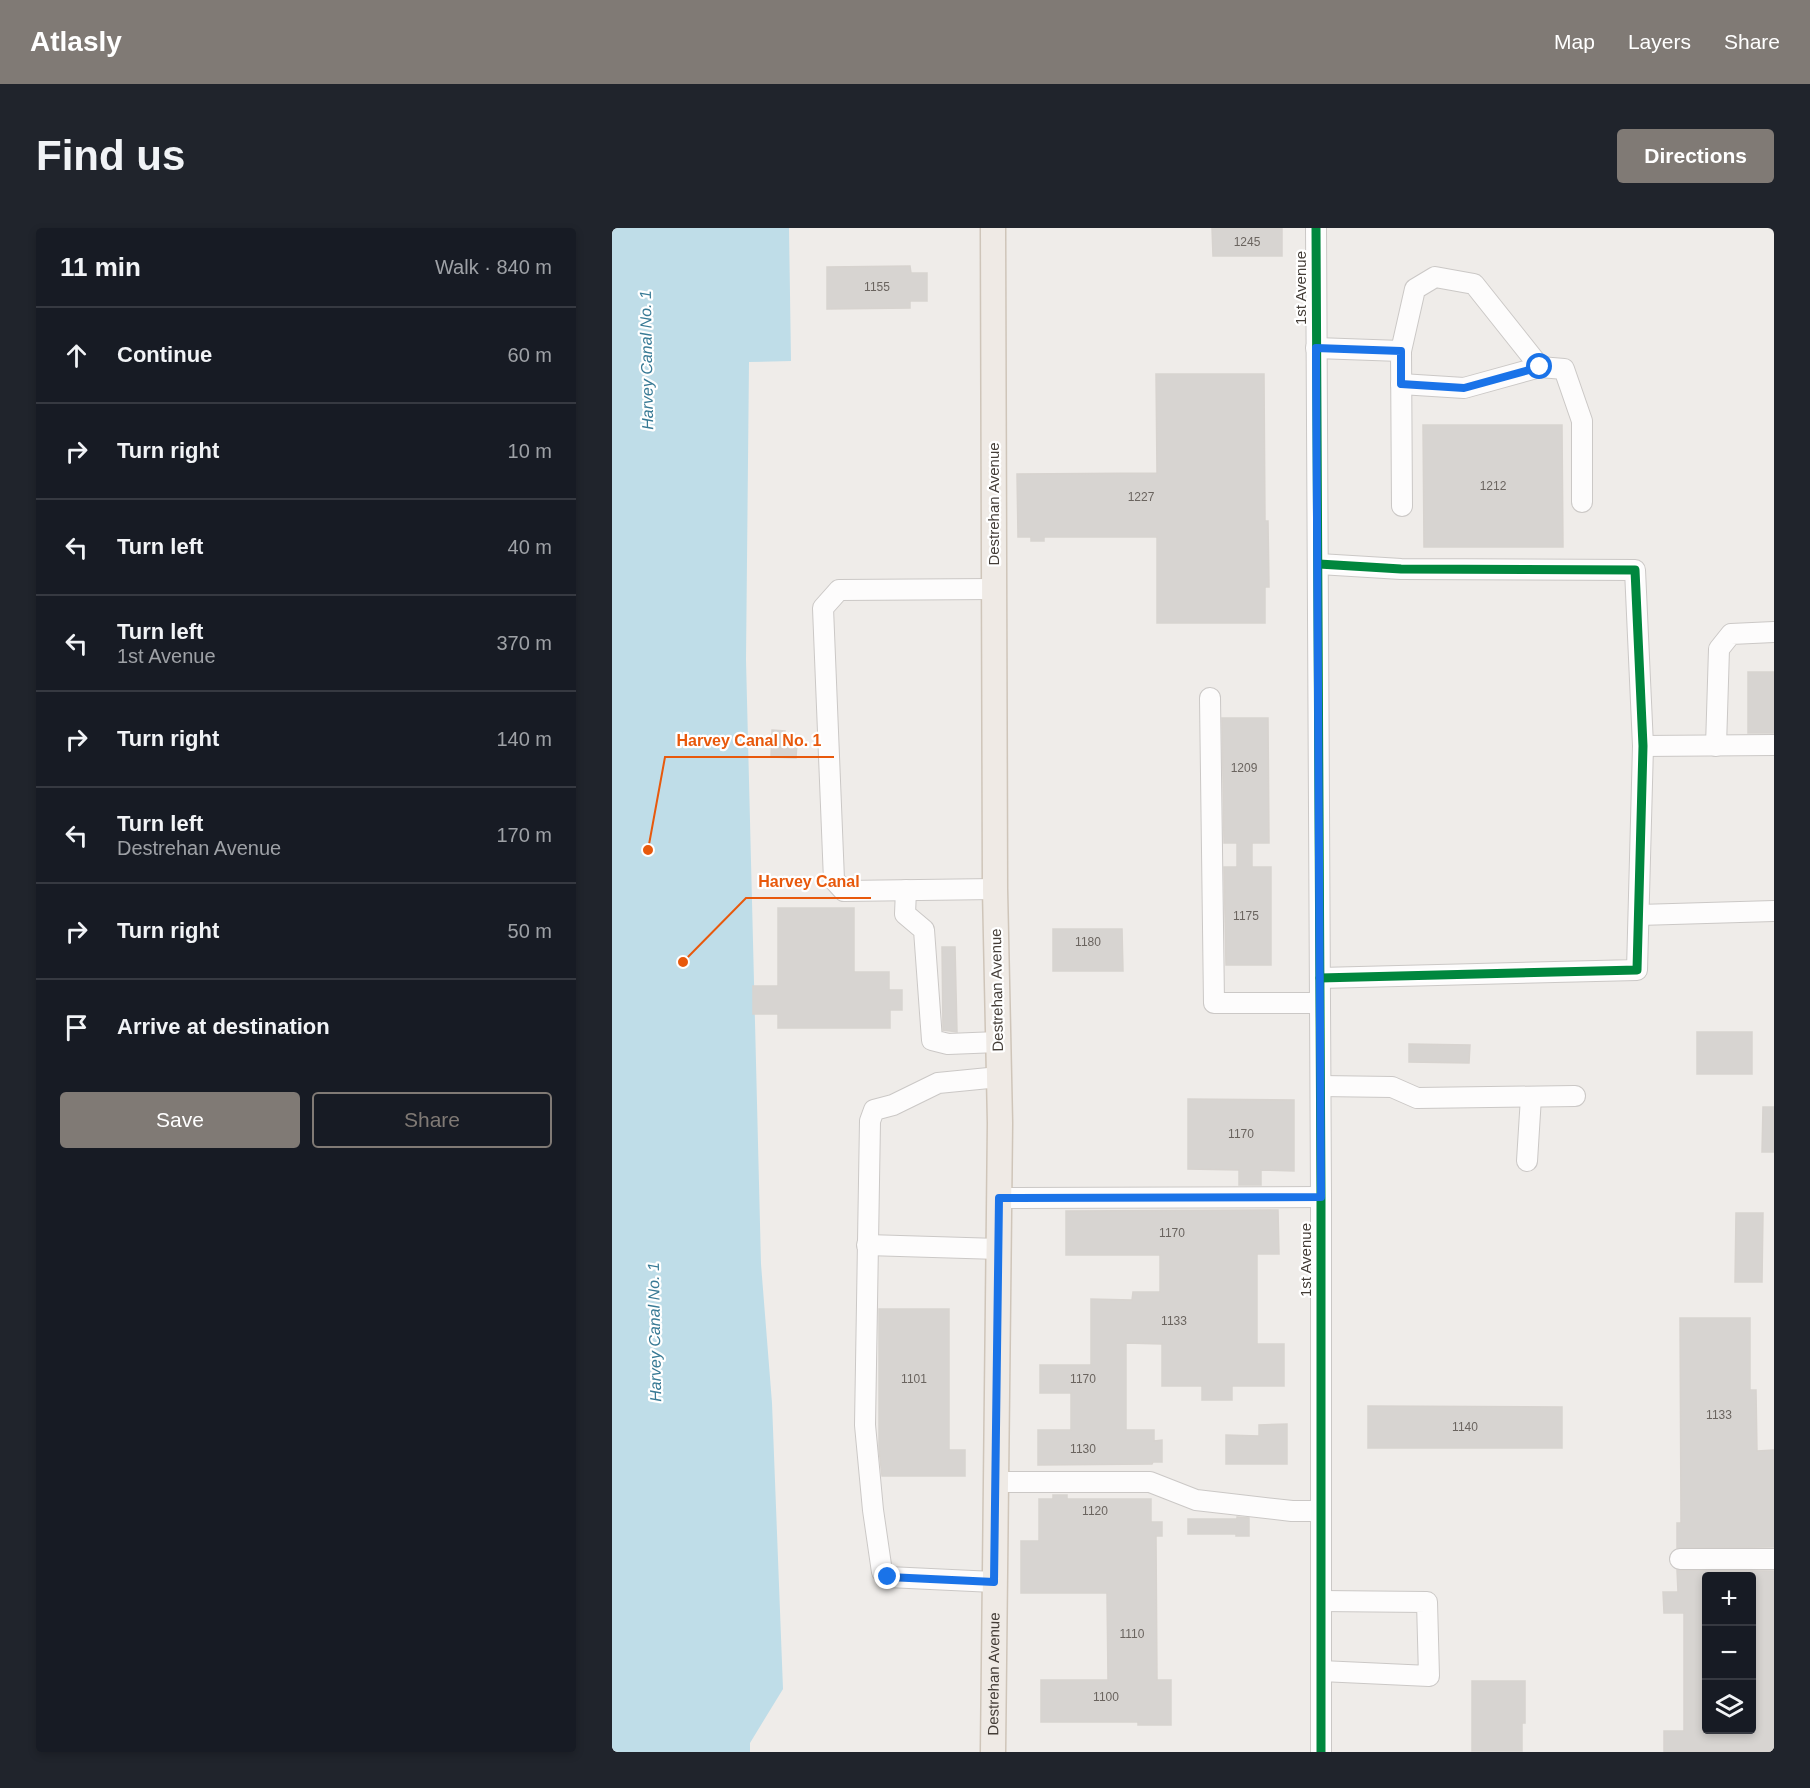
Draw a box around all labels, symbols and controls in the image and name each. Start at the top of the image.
text: Atlasly [30,26,122,57]
text: Map [1554,30,1595,53]
text: Layers [1628,30,1691,53]
text: Share [1724,30,1780,53]
button: Directions [1617,129,1774,183]
text: Find us [36,132,185,179]
house number: 1245 [1234,235,1261,249]
street label: 1st Avenue [1292,251,1309,325]
text: 11 min [60,252,141,282]
text: Walk · 840 m [435,256,552,278]
house number: 1155 [864,280,890,294]
water label: Harvey Canal No. 1 [637,290,656,430]
icon: ahead [60,339,93,372]
text: Continue [117,342,212,367]
text: 60 m [508,344,552,366]
route start [1526,353,1552,379]
icon: right [60,435,93,468]
text: Turn right [117,438,219,463]
text: 10 m [508,440,552,462]
street label: Destrehan Avenue [985,442,1002,566]
house number: 1212 [1480,479,1507,493]
house number: 1227 [1128,490,1155,504]
icon: left [60,531,93,564]
text: Turn left [117,534,203,559]
text: 40 m [508,536,552,558]
text: Turn left [117,619,203,644]
icon: left [60,627,93,660]
text: 370 m [496,632,552,654]
text: 1st Avenue [117,645,216,667]
icon: right [60,723,93,756]
callout: Harvey Canal No. 1 [665,723,834,757]
text: Turn right [117,726,219,751]
text: 140 m [496,728,552,750]
text: Harvey Canal No. 1 [677,732,822,749]
house number: 1209 [1231,761,1258,775]
text: Turn left [117,811,203,836]
icon: left [60,819,93,852]
text: 170 m [496,824,552,846]
text: Destrehan Avenue [117,837,281,859]
callout: Harvey Canal [746,864,871,898]
text: Harvey Canal [758,873,860,890]
house number: 1175 [1233,909,1259,923]
icon: right [60,915,93,948]
text: Turn right [117,918,219,943]
text: 50 m [508,920,552,942]
street label: Destrehan Avenue [987,928,1006,1052]
house number: 1180 [1075,935,1101,949]
icon: arrive [60,1011,93,1044]
text: Arrive at destination [117,1014,330,1039]
button: Save [60,1092,300,1148]
button: Share [312,1092,552,1148]
house number: 1170 [1228,1127,1254,1141]
street label: 1st Avenue [1297,1223,1314,1297]
house number: 1170 [1159,1226,1185,1240]
water label: Harvey Canal No. 1 [645,1262,664,1402]
house number: 1133 [1161,1314,1187,1328]
house number: 1101 [901,1372,927,1386]
house number: 1170 [1070,1372,1096,1386]
house number: 1133 [1706,1408,1732,1422]
house number: 1140 [1452,1420,1478,1434]
house number: 1130 [1070,1442,1096,1456]
house number: 1120 [1082,1504,1108,1518]
route end [874,1563,900,1589]
map controls [1702,1572,1756,1734]
button: + [1702,1572,1756,1626]
street label: Destrehan Avenue [984,1612,1003,1736]
button: − [1702,1626,1756,1680]
house number: 1110 [1120,1627,1145,1641]
button: layers [1702,1680,1756,1734]
house number: 1100 [1093,1690,1119,1704]

